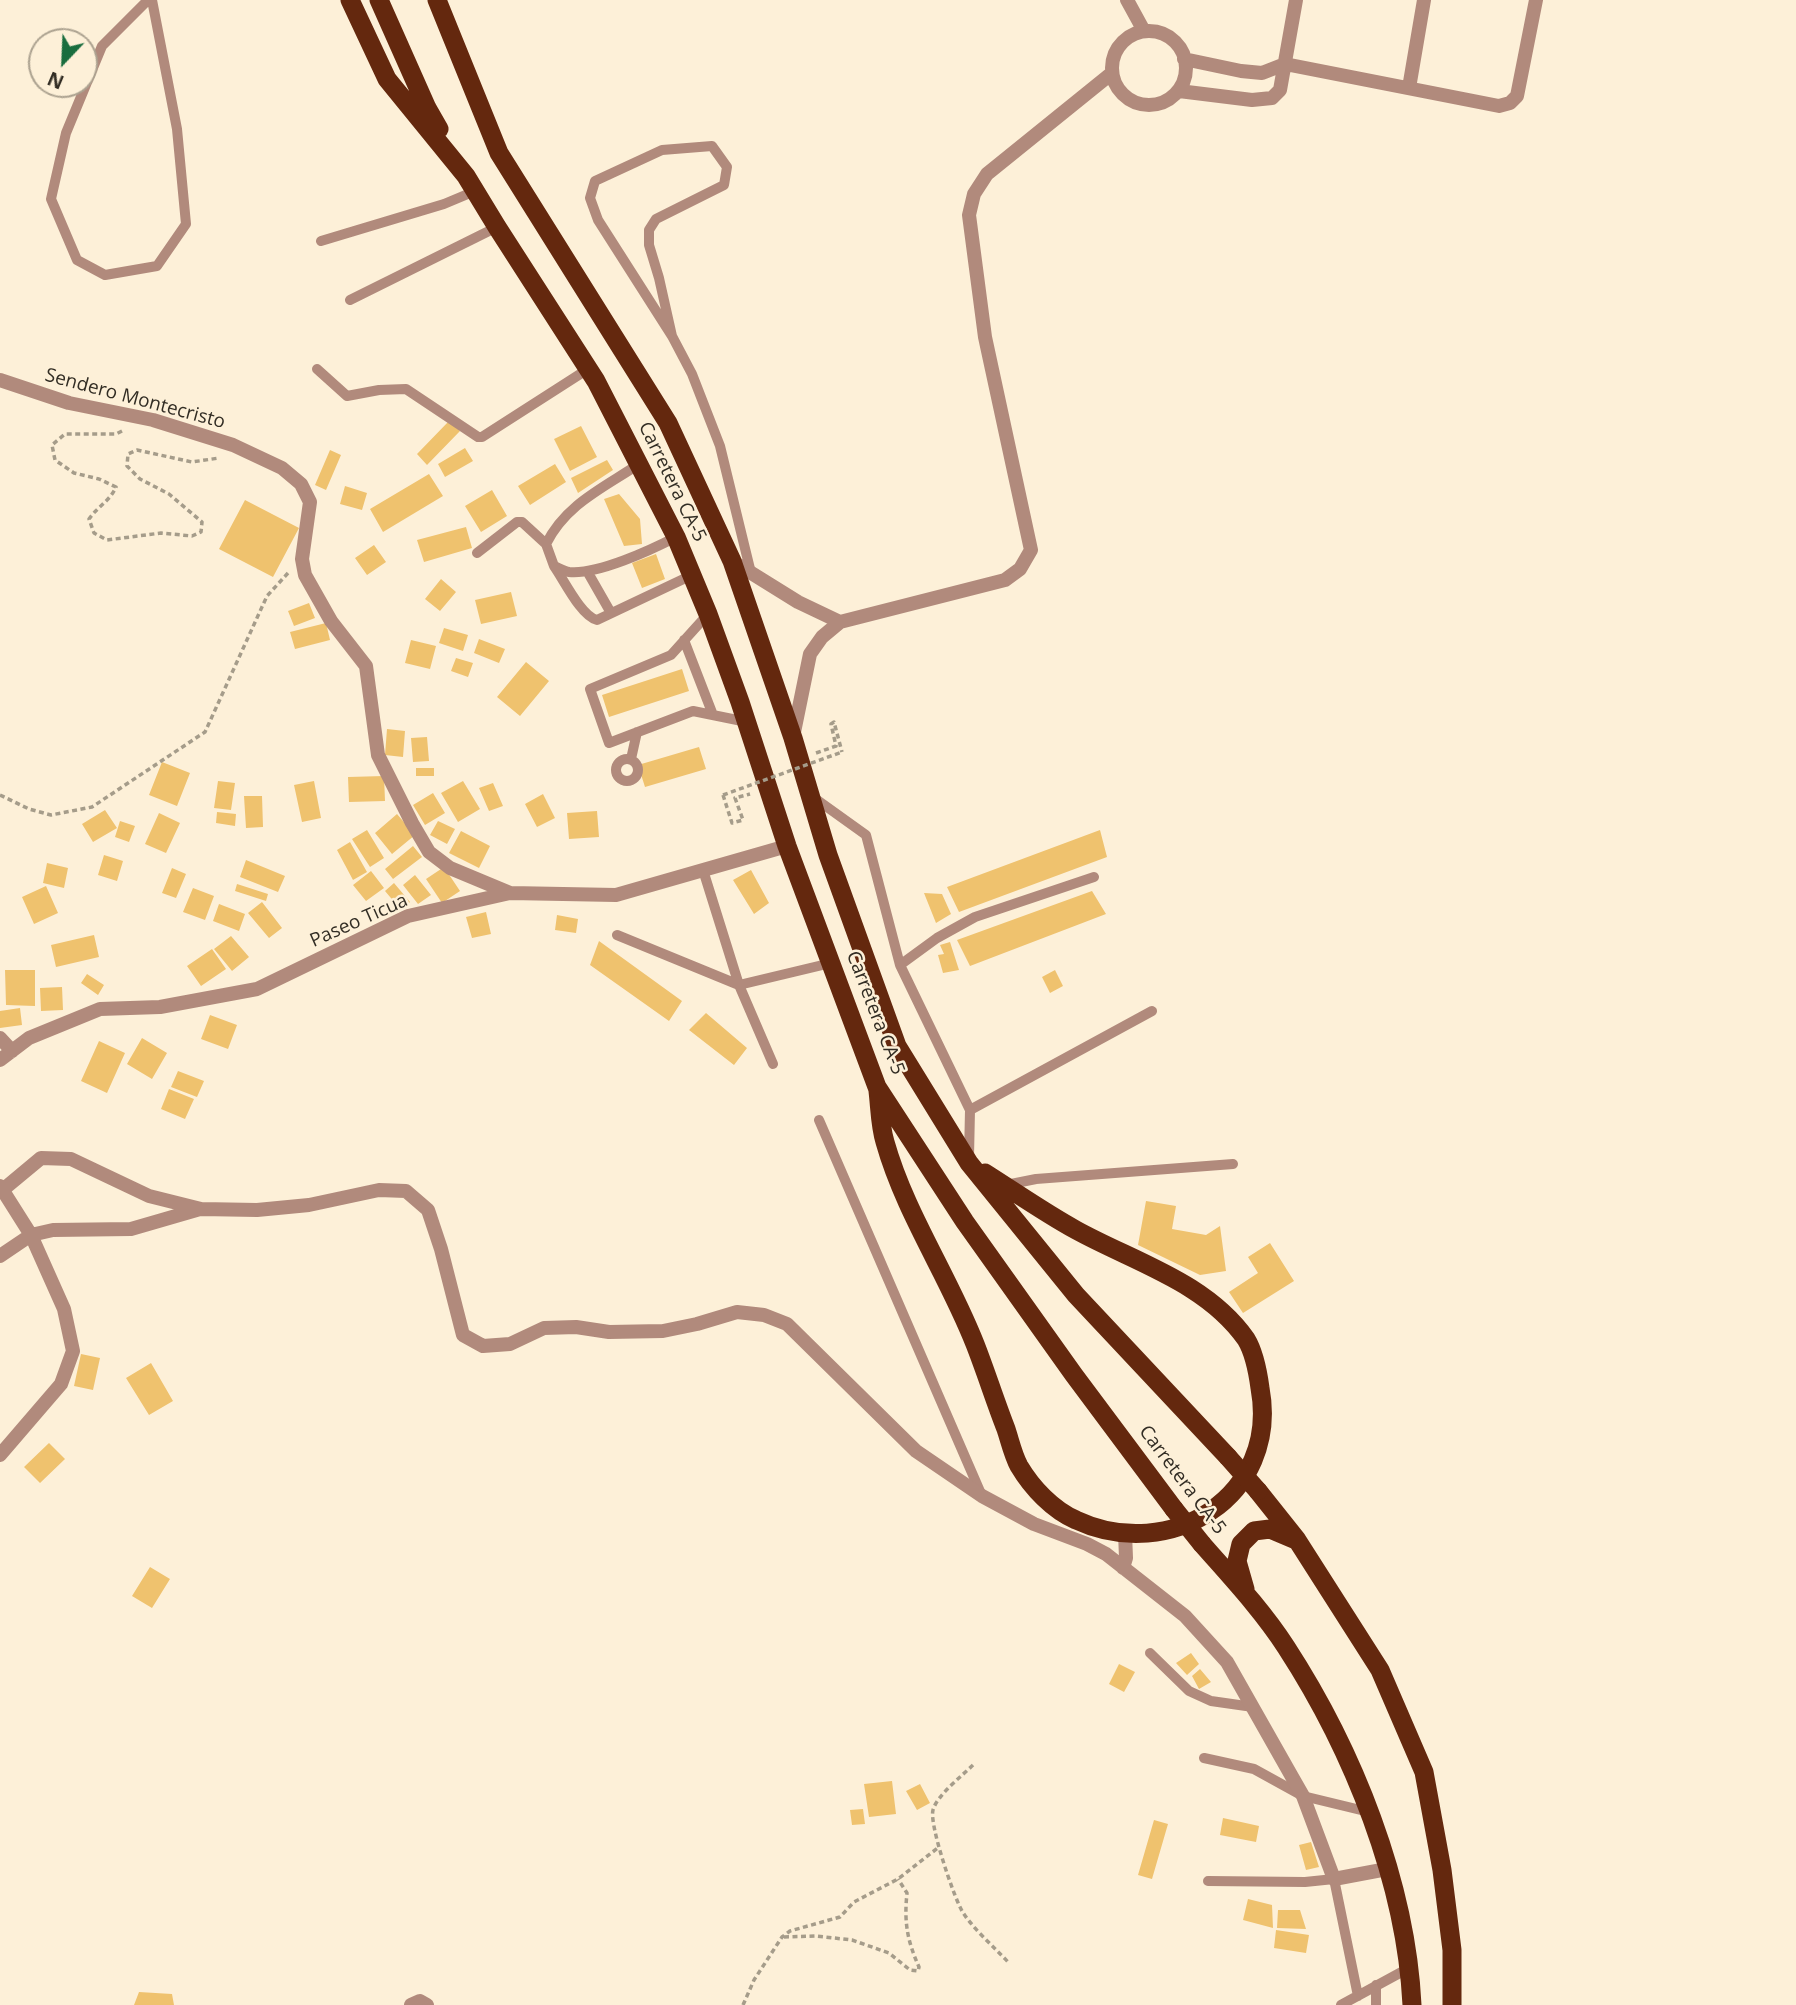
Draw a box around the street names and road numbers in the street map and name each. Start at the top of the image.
street label: Sendero Montecristo [42,364,228,434]
street label: Carretera CA-5 [633,418,711,546]
street label: Paseo Ticua [307,889,411,953]
street label: Carretera CA-5 [841,948,909,1078]
street label: Carretera CA-5 [1134,1421,1230,1539]

